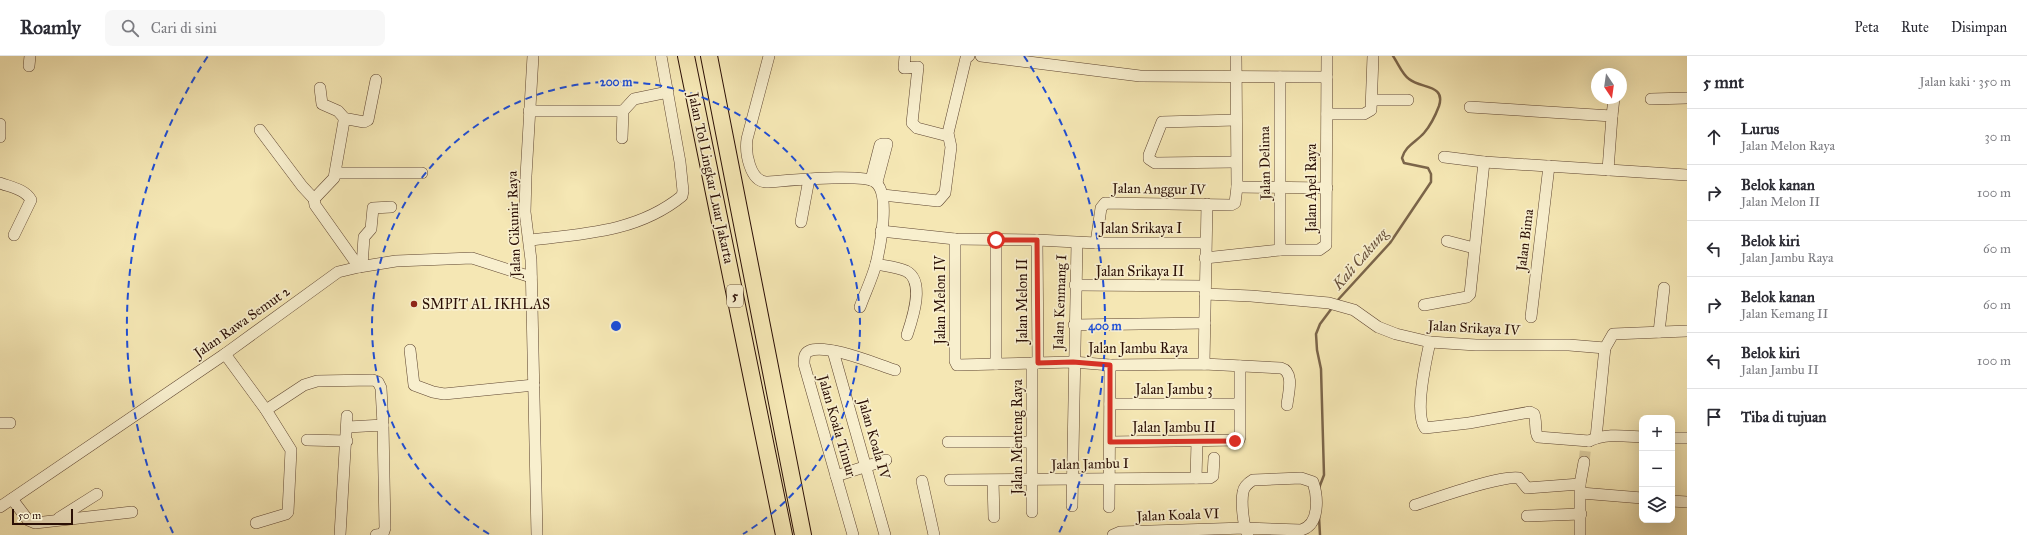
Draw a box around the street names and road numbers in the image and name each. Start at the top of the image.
street label: Jalan Tol Lingkar Luar Jakarta [683,89,737,265]
street label: Jalan Delima [1256,126,1275,202]
street label: Jalan Apel Raya [1303,144,1321,234]
street label: Jalan Cikunir Raya [504,170,525,280]
street label: Jalan Anggur IV [1110,180,1207,199]
street label: Jalan Bima [1513,208,1538,274]
street label: Jalan Srikaya I [1098,220,1182,238]
street label: Jalan Melon IV [932,254,950,346]
street label: Jalan Kenmang I [1050,254,1071,352]
street label: Jalan Melon II [1014,258,1032,346]
street label: Jalan Srikaya II [1094,263,1184,281]
street label: Jalan Rawa Semut 2 [189,283,294,363]
road number: 5 [727,285,743,307]
street label: Jalan Srikaya IV [1426,317,1522,340]
street label: Jalan Jambu Raya [1086,340,1188,358]
street label: Jalan Koala Timur [813,371,860,480]
street label: Jalan Menteng Raya [1009,379,1027,497]
street label: Jalan Jambu 3 [1133,381,1213,399]
street label: Jalan Koala IV [853,395,894,483]
street label: Jalan Jambu II [1130,419,1216,437]
street label: Jalan Jambu I [1049,455,1129,474]
street label: Jalan Koala VI [1134,505,1220,526]

